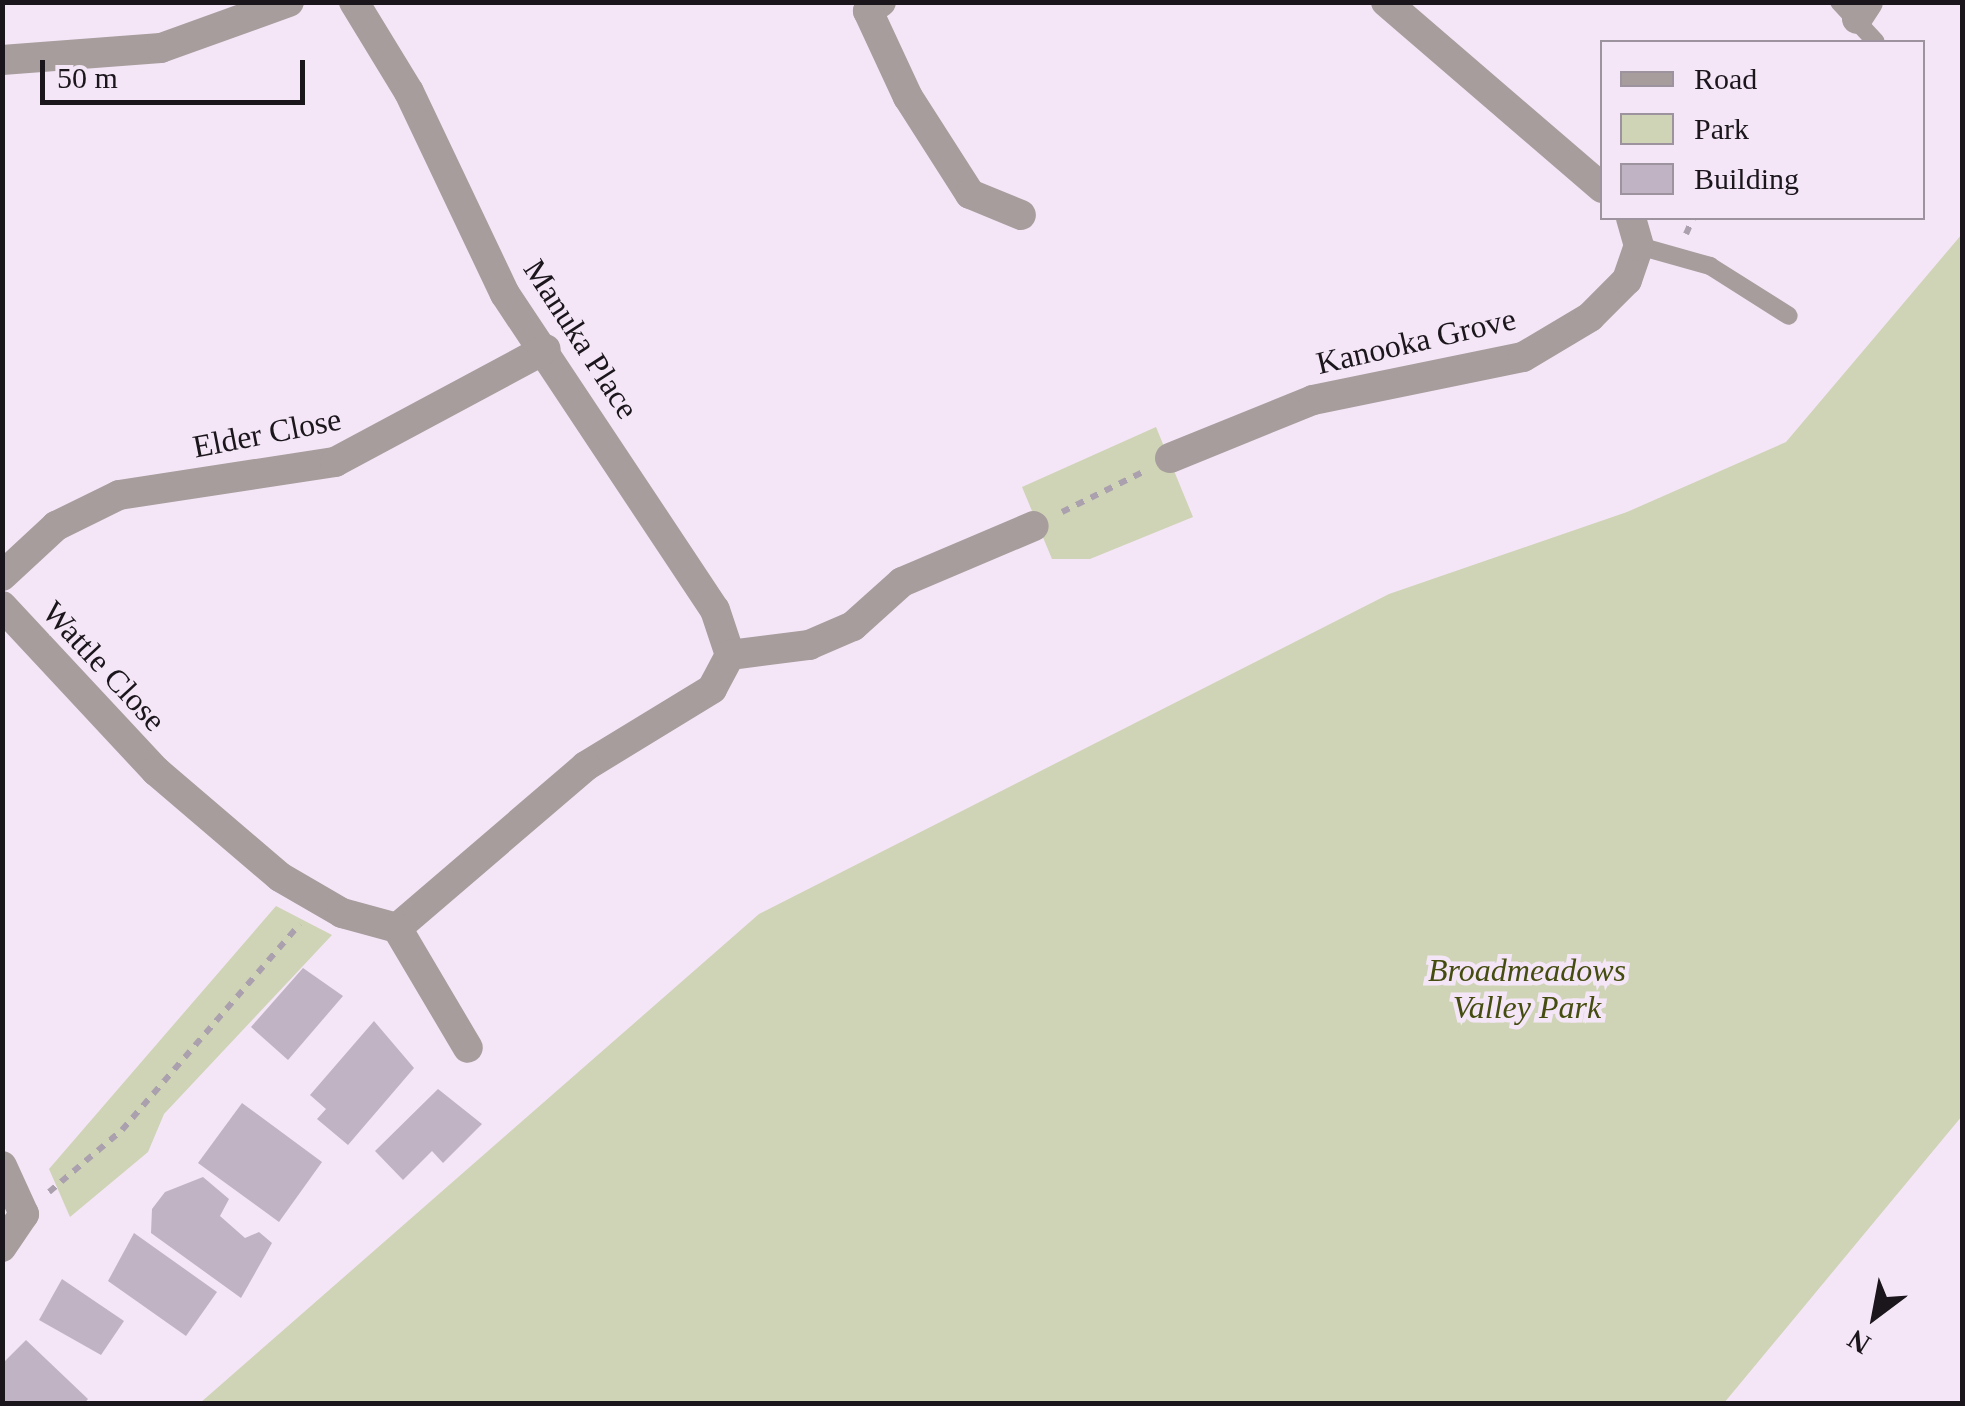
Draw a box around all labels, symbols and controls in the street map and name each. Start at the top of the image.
scale bar [45,40,310,102]
legend [1600,40,1925,220]
text: 50 m [57,61,118,94]
text: Road [1694,62,1757,95]
text: Park [1694,112,1749,145]
text: Building [1694,162,1799,195]
street label: Manuka Place [515,252,647,426]
street label: Kanooka Grove [1313,299,1519,383]
street label: Elder Close [190,400,344,466]
street label: Wattle Close [34,593,174,739]
park label: Broadmeadows Valley Park [1428,952,1626,1027]
north arrow [1825,1266,1925,1366]
text: N [1842,1323,1876,1360]

